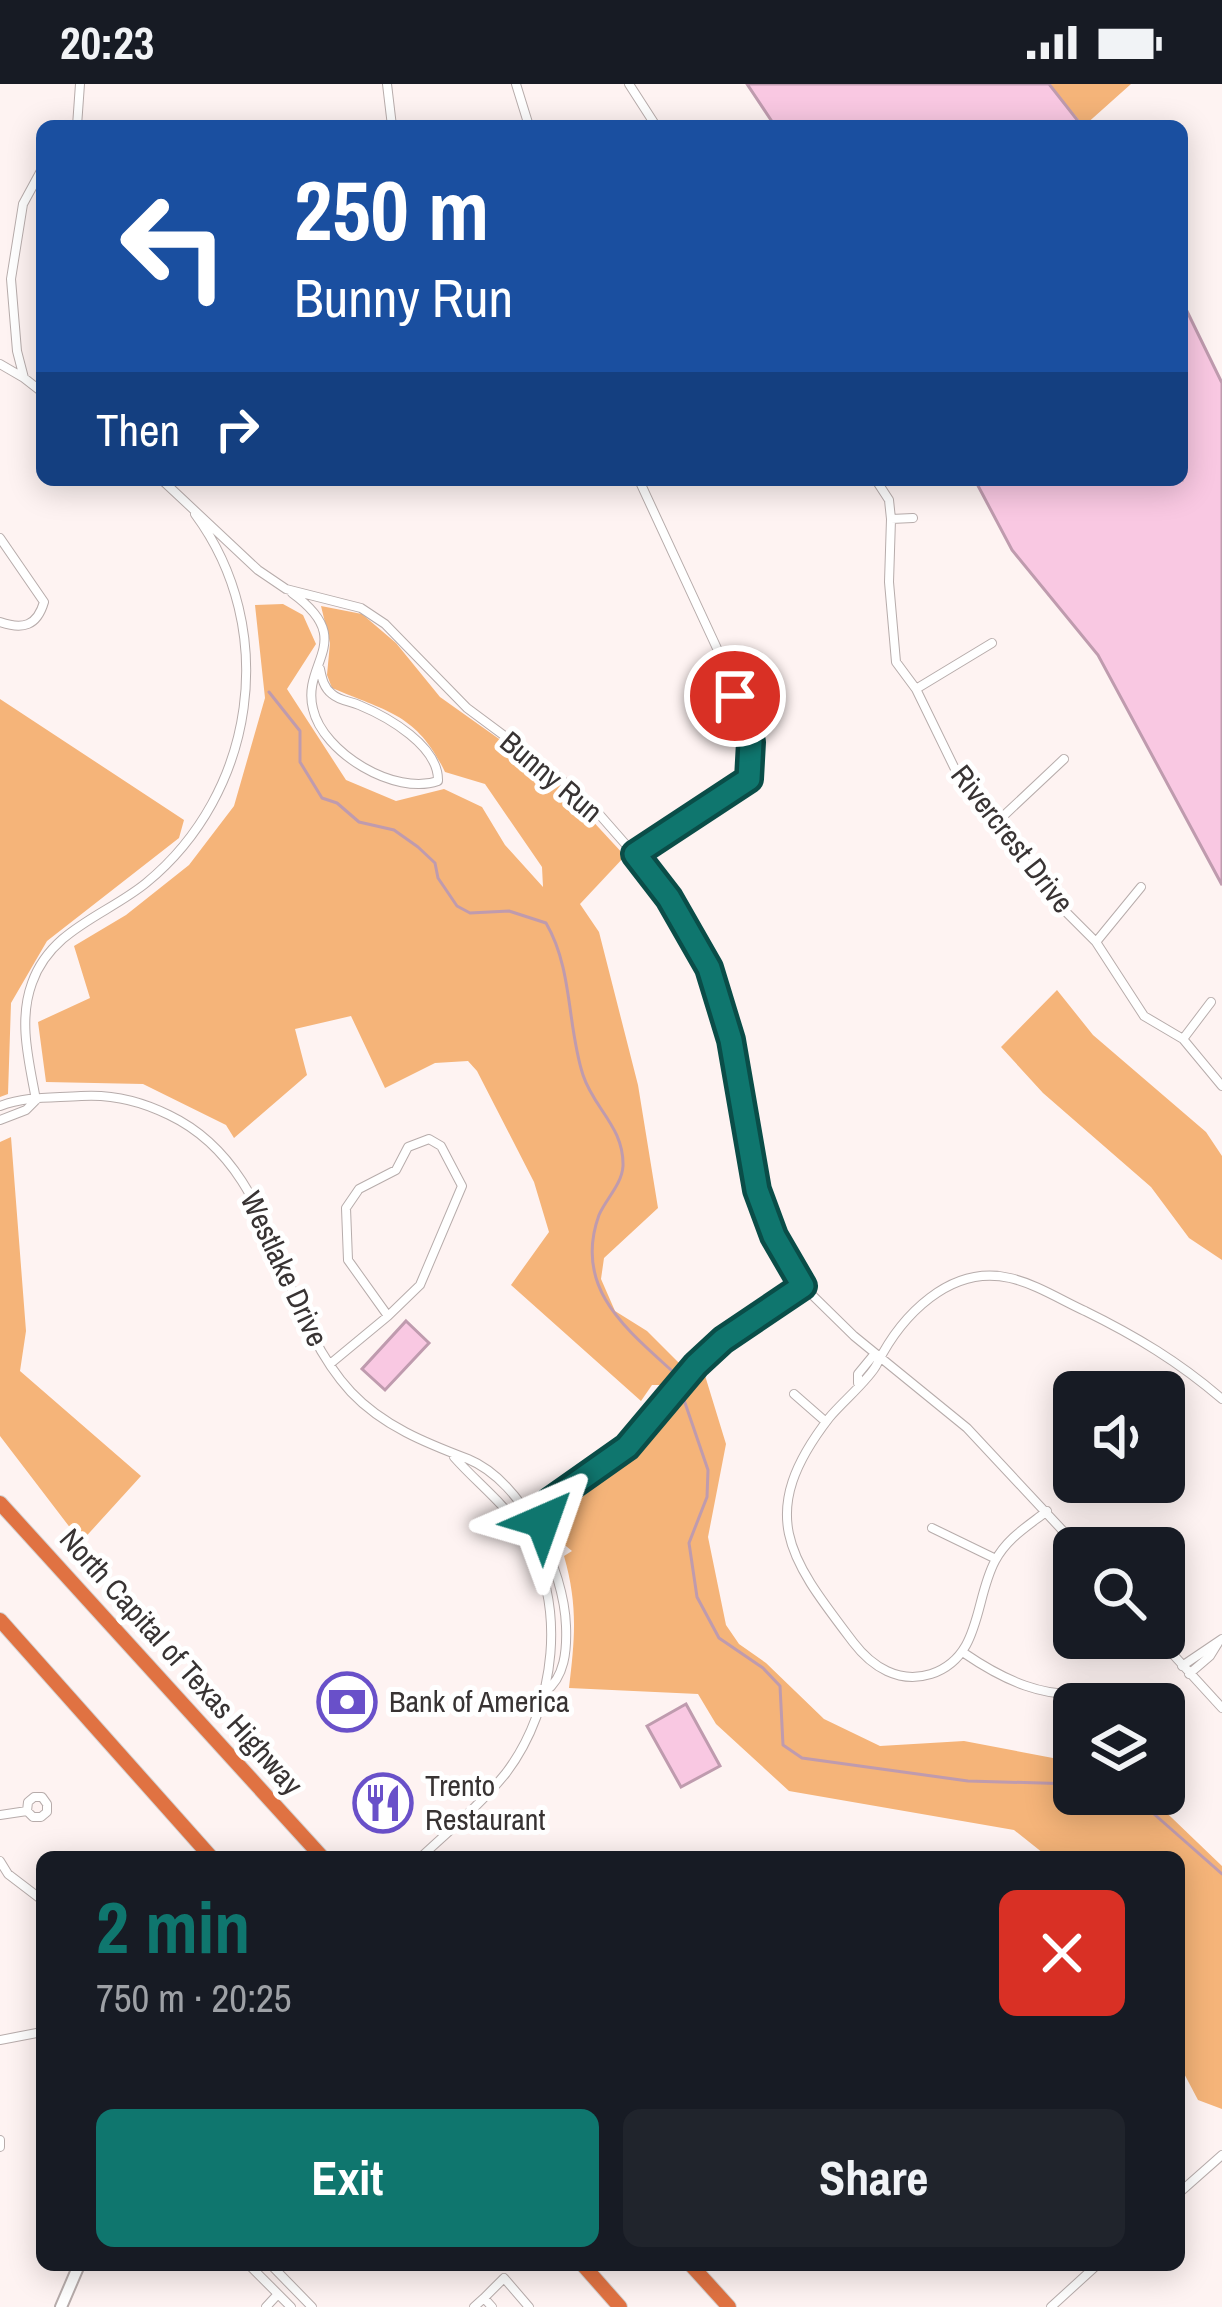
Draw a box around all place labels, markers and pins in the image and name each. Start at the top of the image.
pin [684,645,786,747]
bank icon: Bank of America [316,1671,378,1733]
place label: Bank of America [389,1681,570,1721]
place label: Trento Restaurant [425,1765,545,1839]
restaurant icon: Trento Restaurant [352,1772,414,1834]

